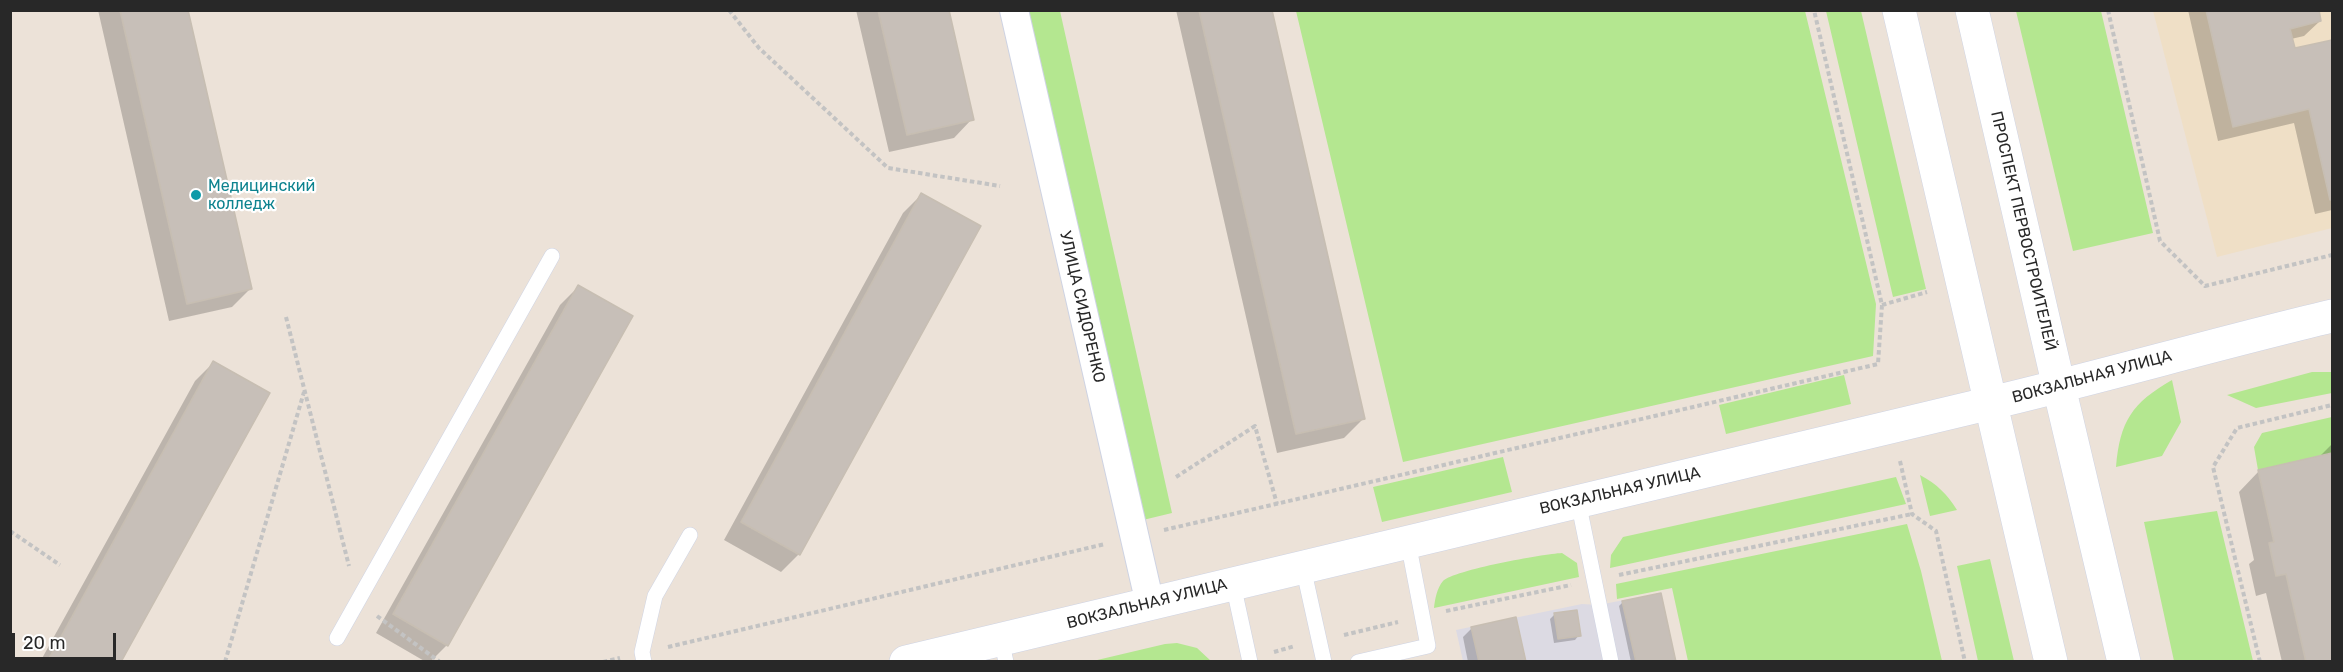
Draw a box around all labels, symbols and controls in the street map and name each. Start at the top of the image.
street label: ПРОСПЕКТ ПЕРВОСТРОИТЕЛЕЙ [1986,109,2060,353]
place label: Медицинский колледж [208,176,315,214]
marker: Медицинский колледж [189,188,203,202]
street label: УЛИЦА СИДОРЕНКО [1055,229,1109,385]
street label: ВОКЗАЛЬНАЯ УЛИЦА [2010,346,2174,408]
street label: ВОКЗАЛЬНАЯ УЛИЦА [1538,463,1702,519]
street label: ВОКЗАЛЬНАЯ УЛИЦА [1065,575,1229,633]
scale bar [15,621,118,659]
text: 20 m [23,632,65,654]

